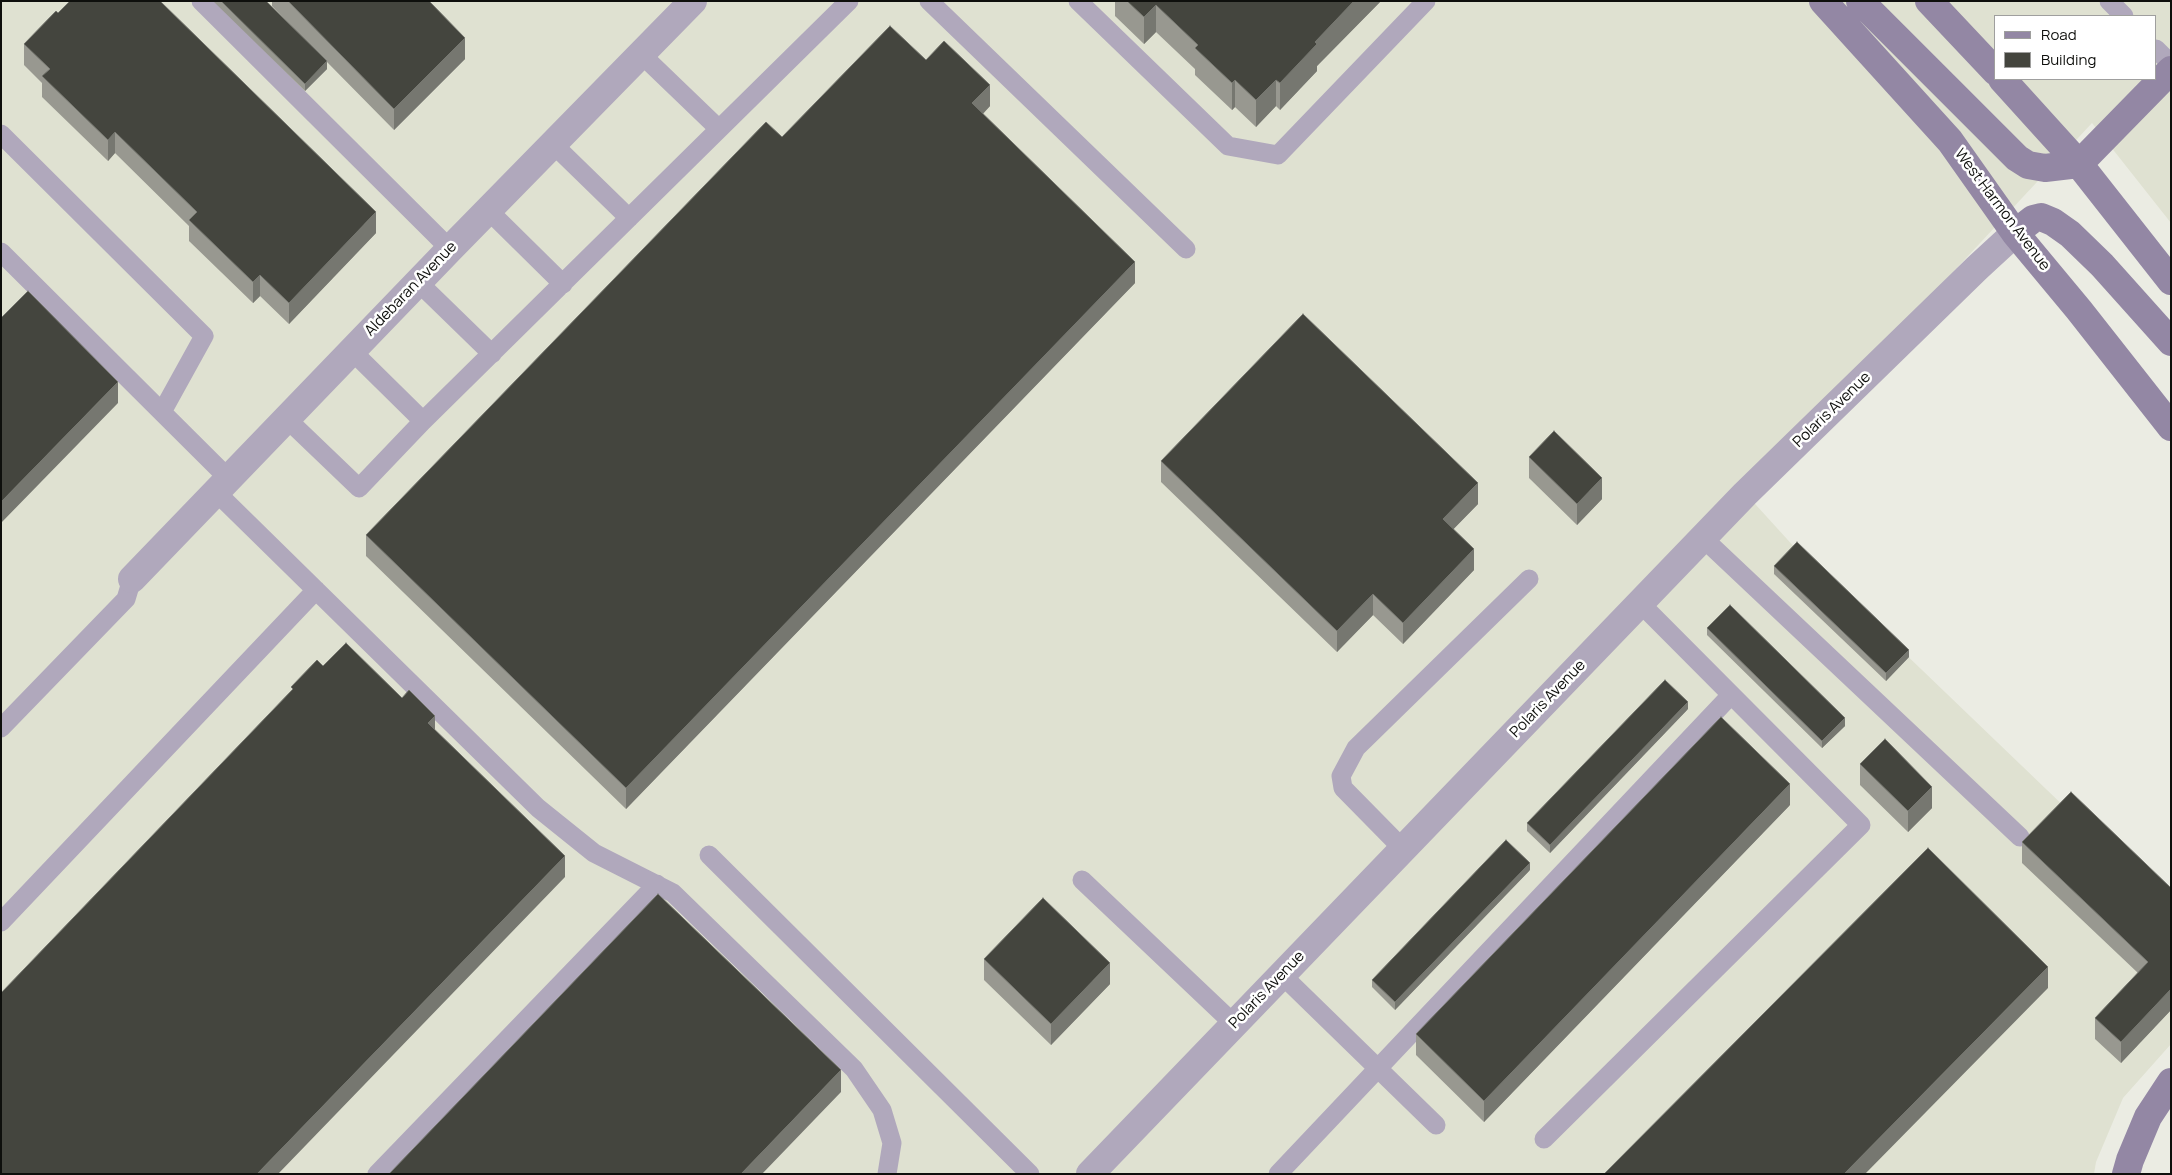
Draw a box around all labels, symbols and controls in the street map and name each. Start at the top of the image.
legend [1994,15,2157,80]
text: Road [2041,24,2077,45]
text: Building [2041,49,2096,70]
street label: West Harmon Avenue [1950,146,2054,274]
street label: Aldebaran Avenue [361,238,461,340]
street label: Polaris Avenue [1789,368,1875,452]
street label: Polaris Avenue [1506,656,1590,742]
street label: Polaris Avenue [1225,947,1309,1033]

